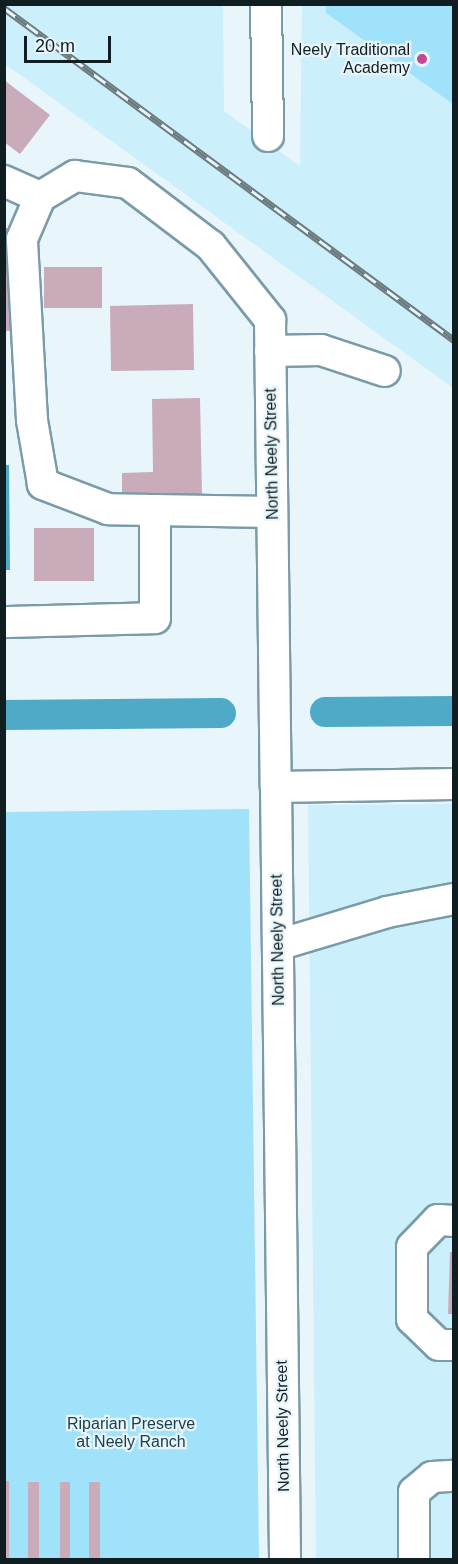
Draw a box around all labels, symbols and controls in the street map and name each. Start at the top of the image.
scale bar [27,24,114,62]
text: 20 m [35,36,75,56]
place label: Neely Traditional Academy [291,40,410,78]
marker: Neely Traditional Academy [415,52,429,66]
street label: North Neely Street [261,388,283,520]
street label: North Neely Street [267,874,289,1006]
street label: North Neely Street [272,1360,294,1492]
park label: Riparian Preserve at Neely Ranch [67,1414,195,1452]

